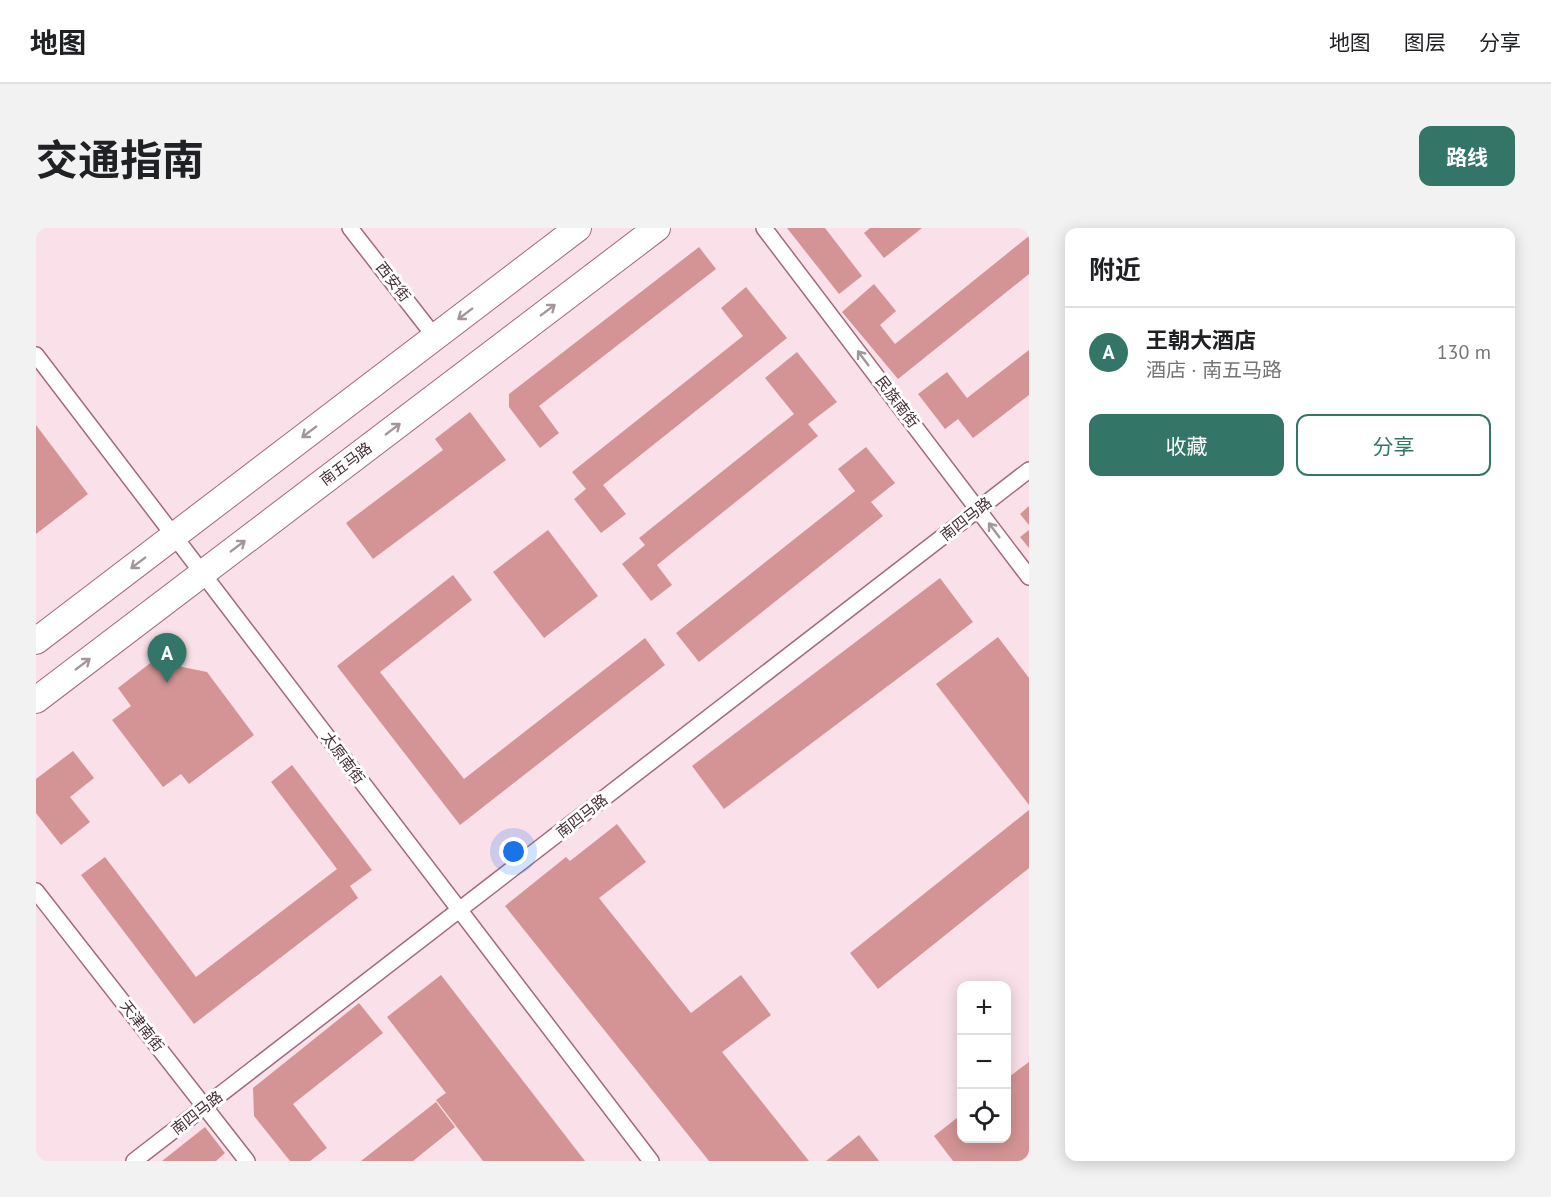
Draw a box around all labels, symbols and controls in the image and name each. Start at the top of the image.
text: 地图 [30,24,86,61]
text: 地图 [1329,29,1371,56]
text: 图层 [1404,29,1446,56]
text: 分享 [1479,29,1521,56]
button: 路线 [1419,126,1515,186]
text: 交通指南 [36,132,204,187]
text: 附近 [1089,253,1141,286]
street label: 西安街 [372,258,415,305]
one-way arrow [540,304,556,317]
one-way arrow [457,308,473,321]
text: 王朝大酒店 [1146,326,1256,354]
text: A [1102,339,1115,365]
text: 130 m [1437,339,1491,365]
one-way arrow [857,351,869,367]
text: 酒店 · 南五马路 [1146,357,1282,383]
street label: 民族南街 [872,372,923,431]
button: 收藏 [1089,414,1284,476]
button: 分享 [1296,414,1491,476]
one-way arrow [385,422,401,435]
one-way arrow [302,426,318,439]
street label: 南五马路 [316,438,375,489]
street label: 南四马路 [936,493,995,545]
one-way arrow [987,523,1000,539]
one-way arrow [229,540,245,553]
one-way arrow [130,557,146,570]
pin: A [148,634,186,683]
one-way arrow [74,658,90,671]
street label: 太原南街 [318,728,369,787]
street label: 南四马路 [552,790,611,842]
your location [499,837,528,866]
map controls [957,981,1011,1143]
button: + [957,981,1011,1035]
street label: 天津南街 [116,996,168,1055]
button: − [957,1035,1011,1089]
street label: 南四马路 [167,1087,226,1139]
button: locate [957,1089,1011,1143]

